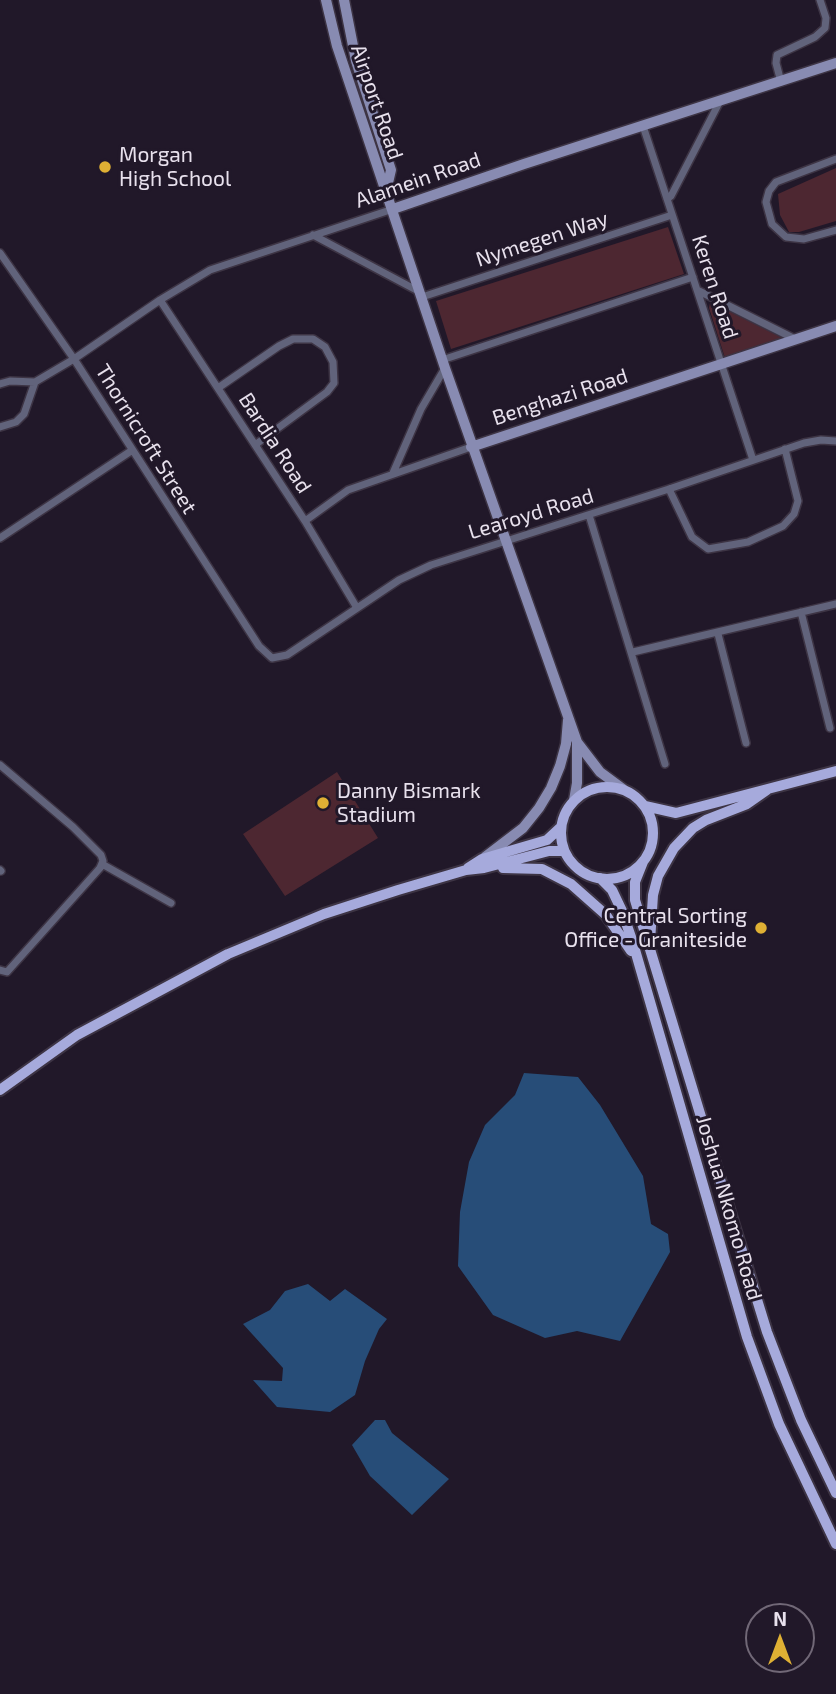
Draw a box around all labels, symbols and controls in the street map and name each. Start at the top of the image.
street label: Airport Road [346,41,408,163]
place label: Morgan High School [119,142,231,192]
street label: Alamein Road [352,147,484,213]
marker: Morgan High School [97,159,113,175]
street label: Nymegen Way [473,206,611,272]
street label: Keren Road [686,232,744,342]
street label: Thornicroft Street [90,360,202,518]
street label: Benghazi Road [489,363,631,431]
street label: Bardia Road [233,388,317,498]
street label: Learoyd Road [465,483,597,545]
place label: Danny Bismark Stadium [337,778,481,828]
marker: Danny Bismark Stadium [315,795,331,811]
place label: Central Sorting Office - Graniteside [564,903,747,953]
marker: Central Sorting Office - Graniteside [753,920,769,936]
street label: Joshua Nkomo Road [691,1113,767,1303]
north arrow [745,1603,815,1673]
text: N [773,1607,787,1630]

